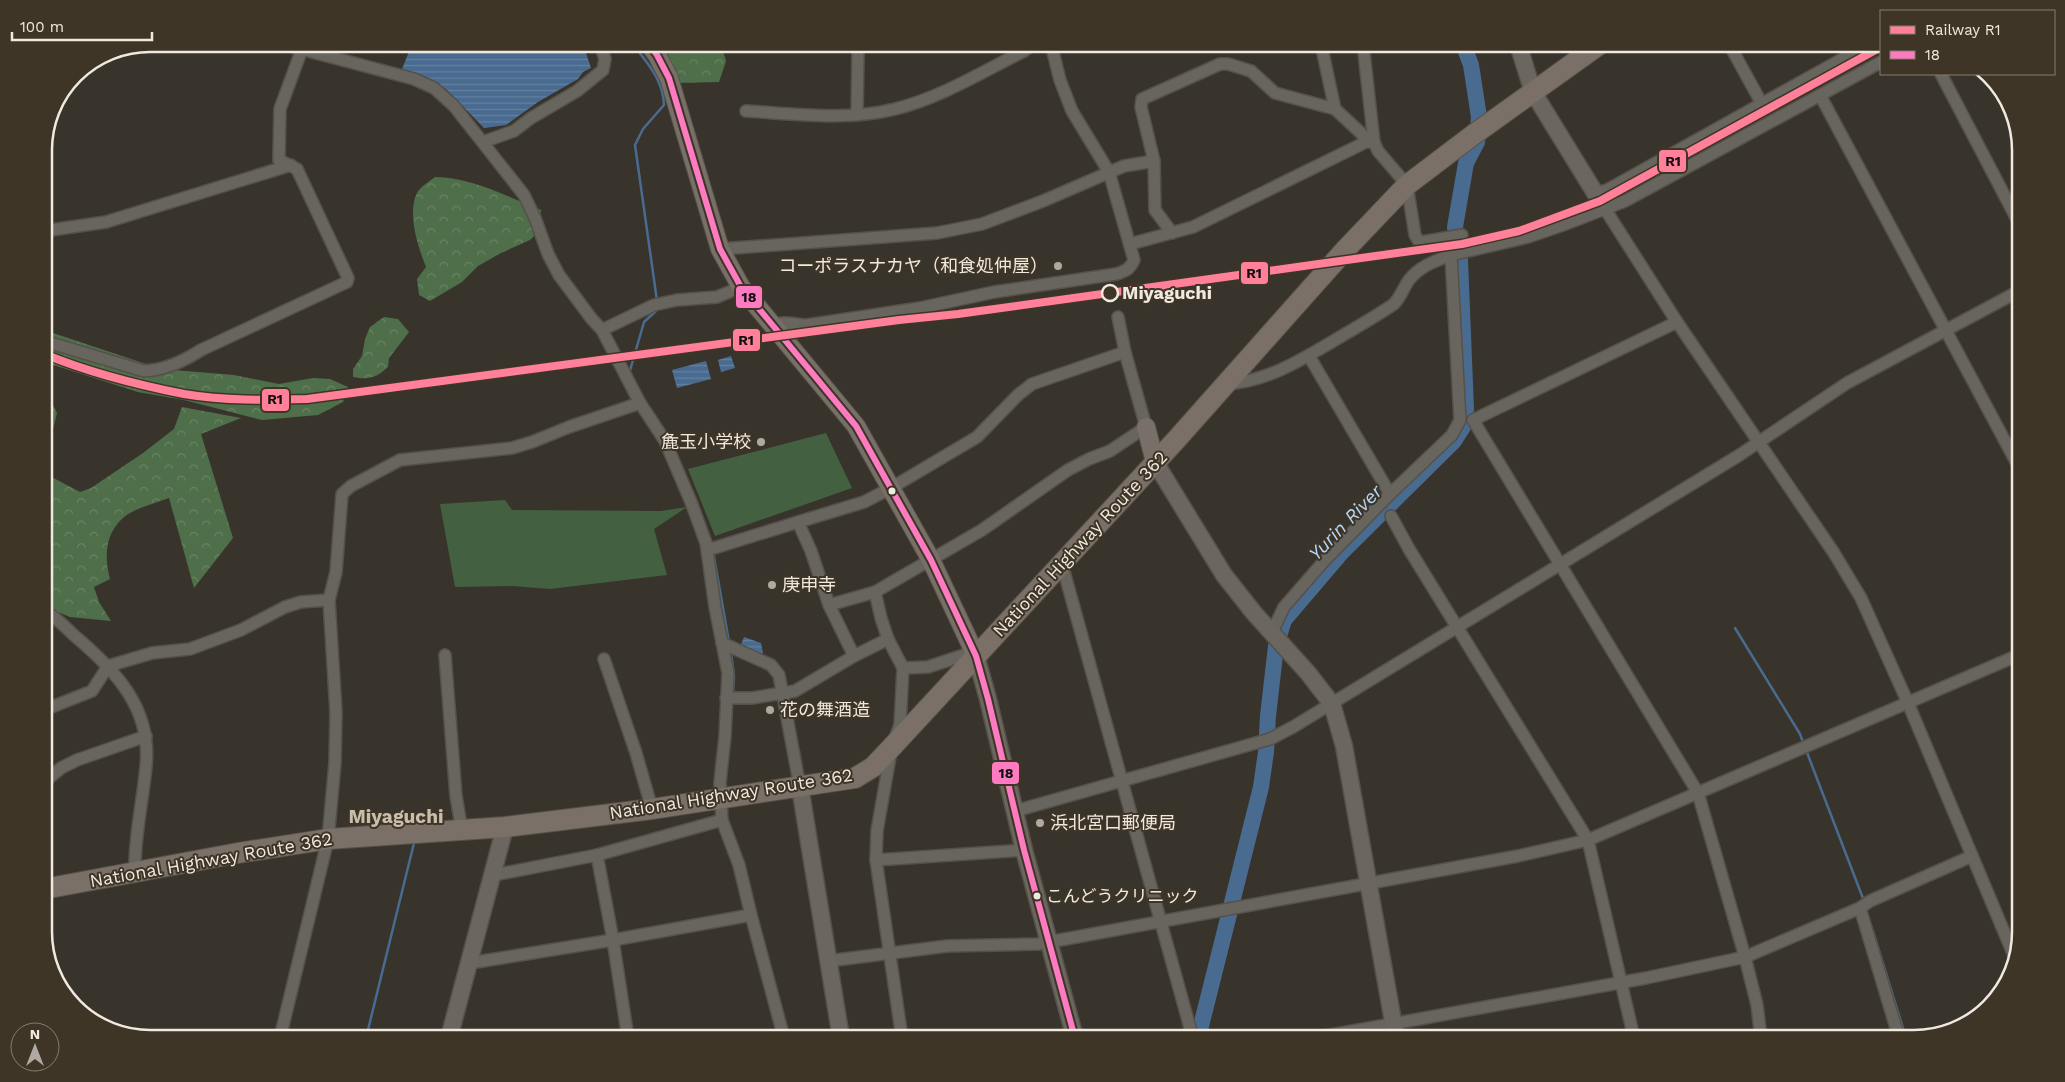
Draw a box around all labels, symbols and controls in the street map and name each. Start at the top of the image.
scale bar [12,10,152,42]
legend [1880,10,2055,75]
text: 100 m [20,18,64,36]
text: Railway R1 [1925,21,2001,39]
text: 18 [1925,46,1940,64]
line badge: R1 [1658,149,1687,173]
text: R1 [1665,153,1681,169]
place label: コーポラスナカヤ（和食処仲屋） [778,255,1048,276]
marker: コーポラスナカヤ（和食処仲屋） [1052,260,1064,272]
line badge: R1 [1240,261,1269,285]
text: R1 [1246,265,1262,281]
place label: Miyaguchi [1122,282,1212,303]
marker: Miyaguchi [1101,284,1119,302]
line badge: 18 [735,285,763,309]
text: 18 [742,289,757,305]
line badge: R1 [732,328,761,352]
text: R1 [738,332,754,348]
line badge: R1 [261,388,290,412]
text: R1 [267,391,283,407]
place label: 麁玉小学校 [661,431,751,452]
marker: 麁玉小学校 [755,436,767,448]
street label: National Highway Route 362 [988,447,1171,641]
water label: Yurin River [1304,479,1387,565]
unlabelled marker [887,486,897,496]
place label: 庚申寺 [782,574,836,595]
marker: 庚申寺 [766,579,778,591]
place label: 花の舞酒造 [780,699,870,720]
marker: 花の舞酒造 [764,704,776,716]
line badge: 18 [991,761,1020,785]
street label: National Highway Route 362 [608,764,854,823]
text: 18 [999,765,1014,781]
district label: Miyaguchi [349,805,443,828]
place label: 浜北宮口郵便局 [1050,812,1176,833]
marker: 浜北宮口郵便局 [1034,817,1046,829]
street label: National Highway Route 362 [88,828,334,891]
place label: こんどうクリニック [1046,886,1199,906]
marker: こんどうクリニック [1032,891,1042,901]
north arrow [10,1022,60,1072]
text: N [30,1026,40,1042]

